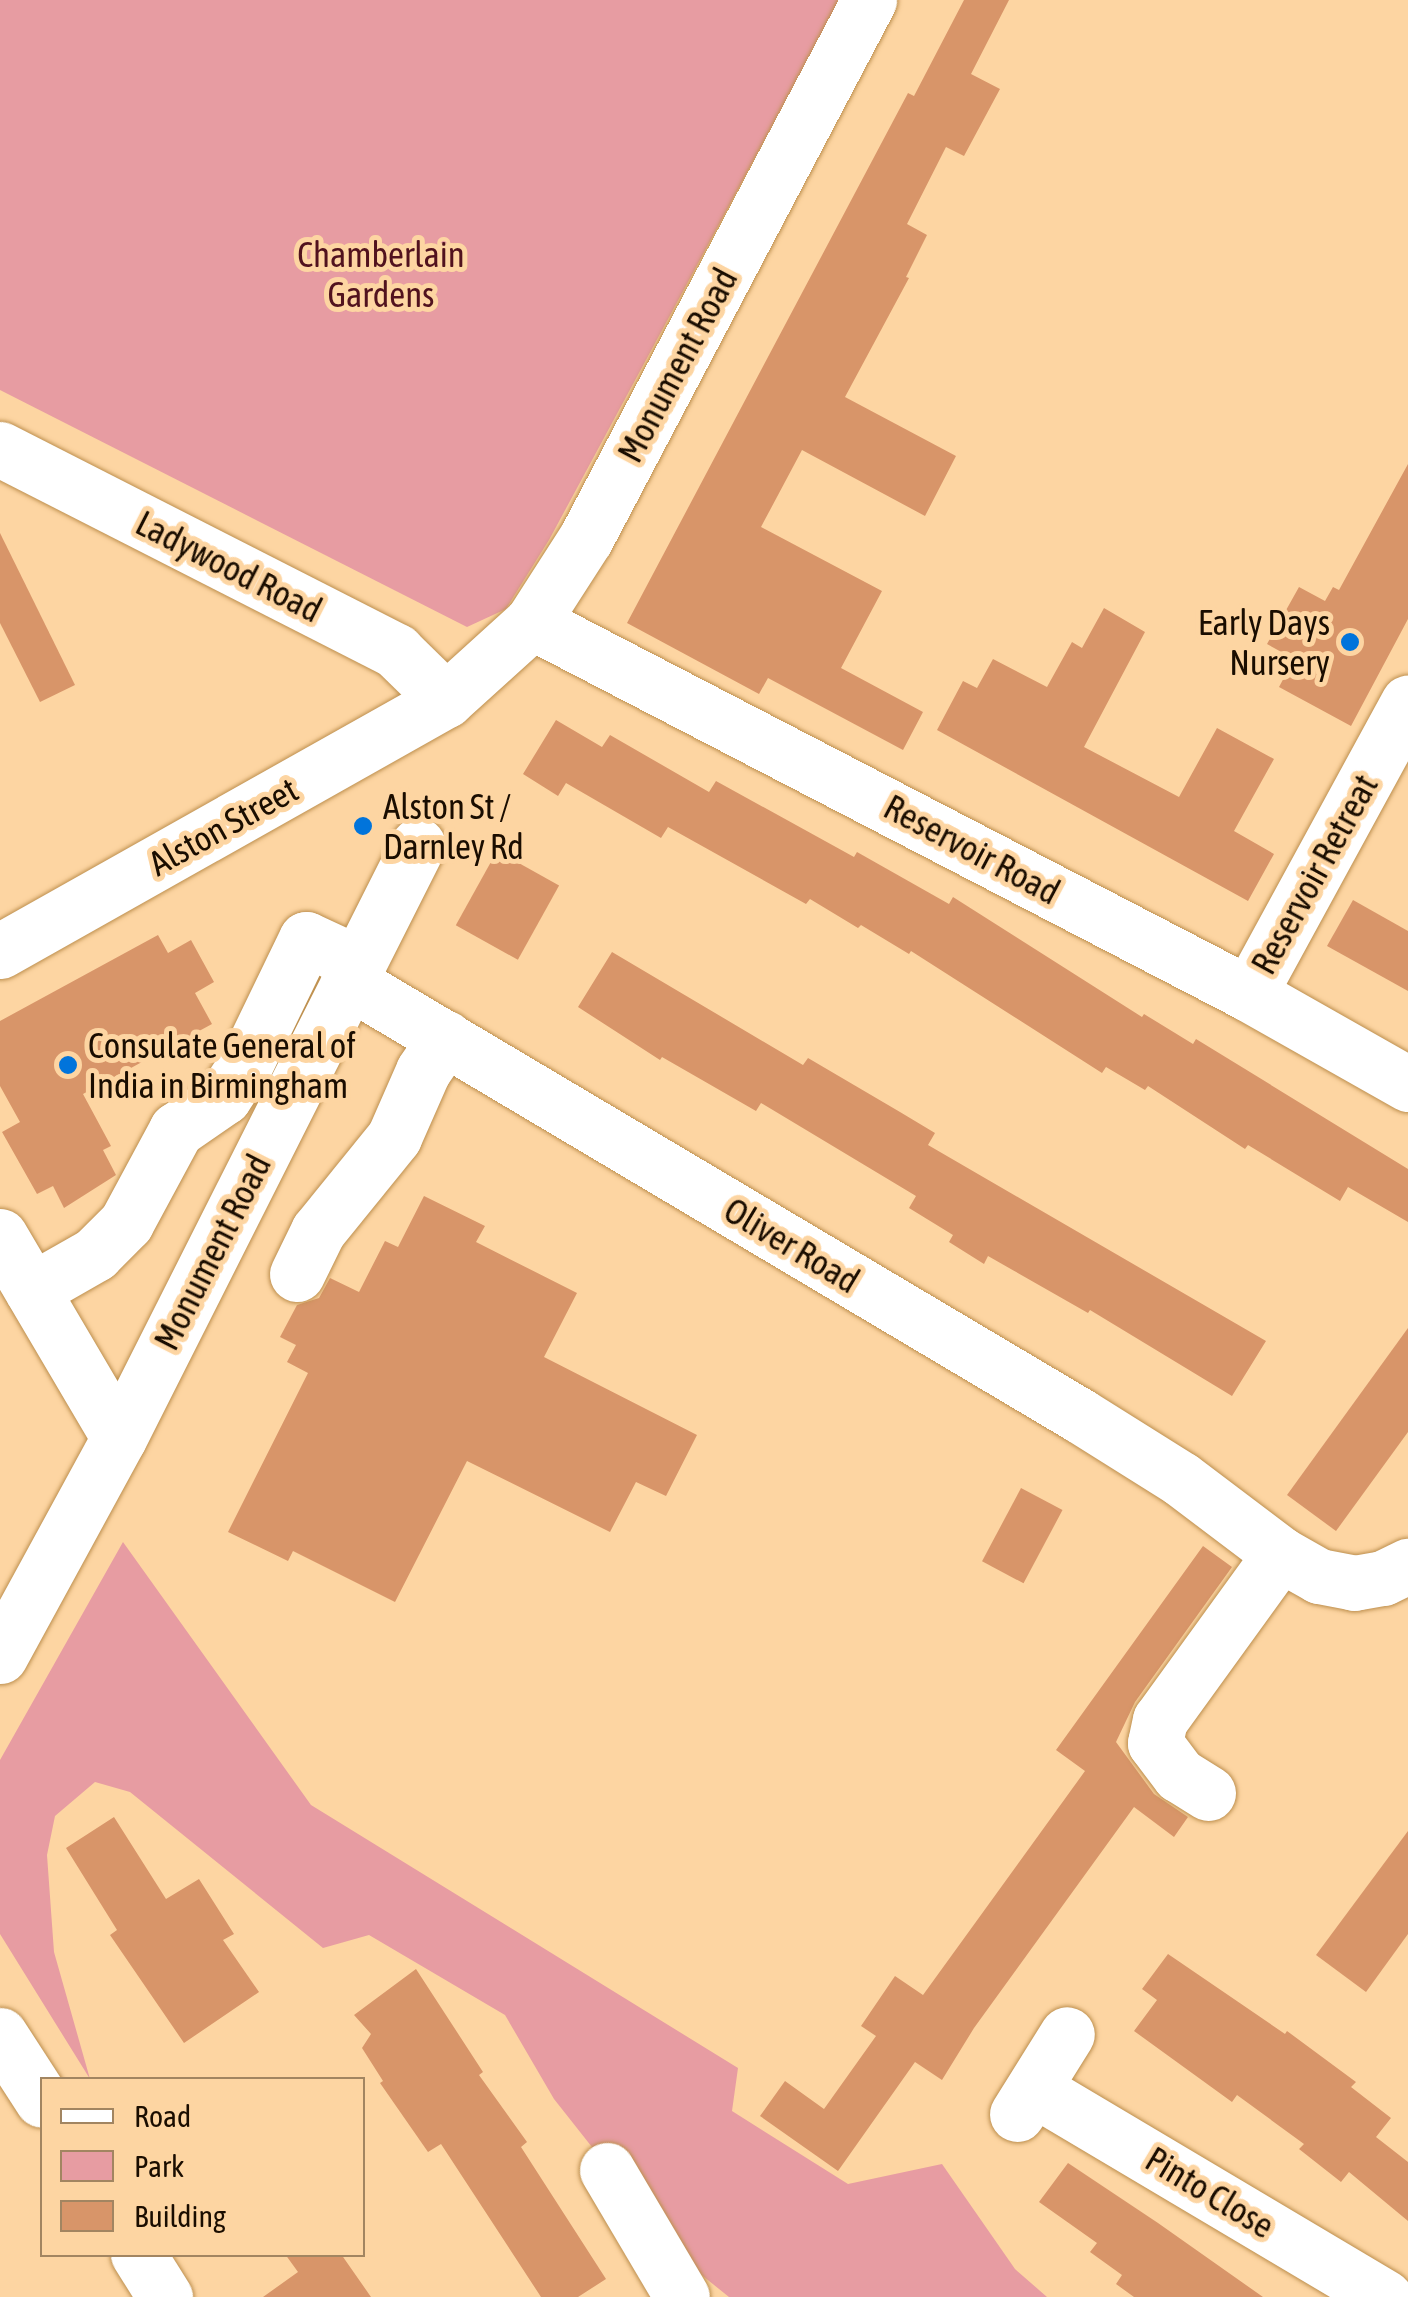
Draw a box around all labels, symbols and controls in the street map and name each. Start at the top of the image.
park label: Chamberlain Gardens [297,233,465,315]
street label: Monument Road [608,261,746,469]
street label: Ladywood Road [129,501,329,631]
place label: Early Days Nursery [1198,601,1330,683]
marker: Early Days Nursery [1339,631,1361,653]
street label: Reservoir Retreat [1242,767,1386,981]
street label: Alston Street [141,768,305,884]
place label: Alston St / Darnley Rd [383,785,524,867]
street label: Reservoir Road [877,785,1067,913]
marker: Alston St / Darnley Rd [352,815,374,837]
place label: Consulate General of India in Birmingham [88,1024,356,1106]
marker: Consulate General of India in Birmingham [57,1054,79,1076]
street label: Monument Road [145,1147,279,1357]
street label: Oliver Road [717,1188,867,1302]
legend [40,2077,365,2257]
text: Road [134,2099,191,2133]
street label: Pinto Close [1138,2137,1282,2247]
text: Park [134,2149,184,2183]
text: Building [134,2199,226,2233]

